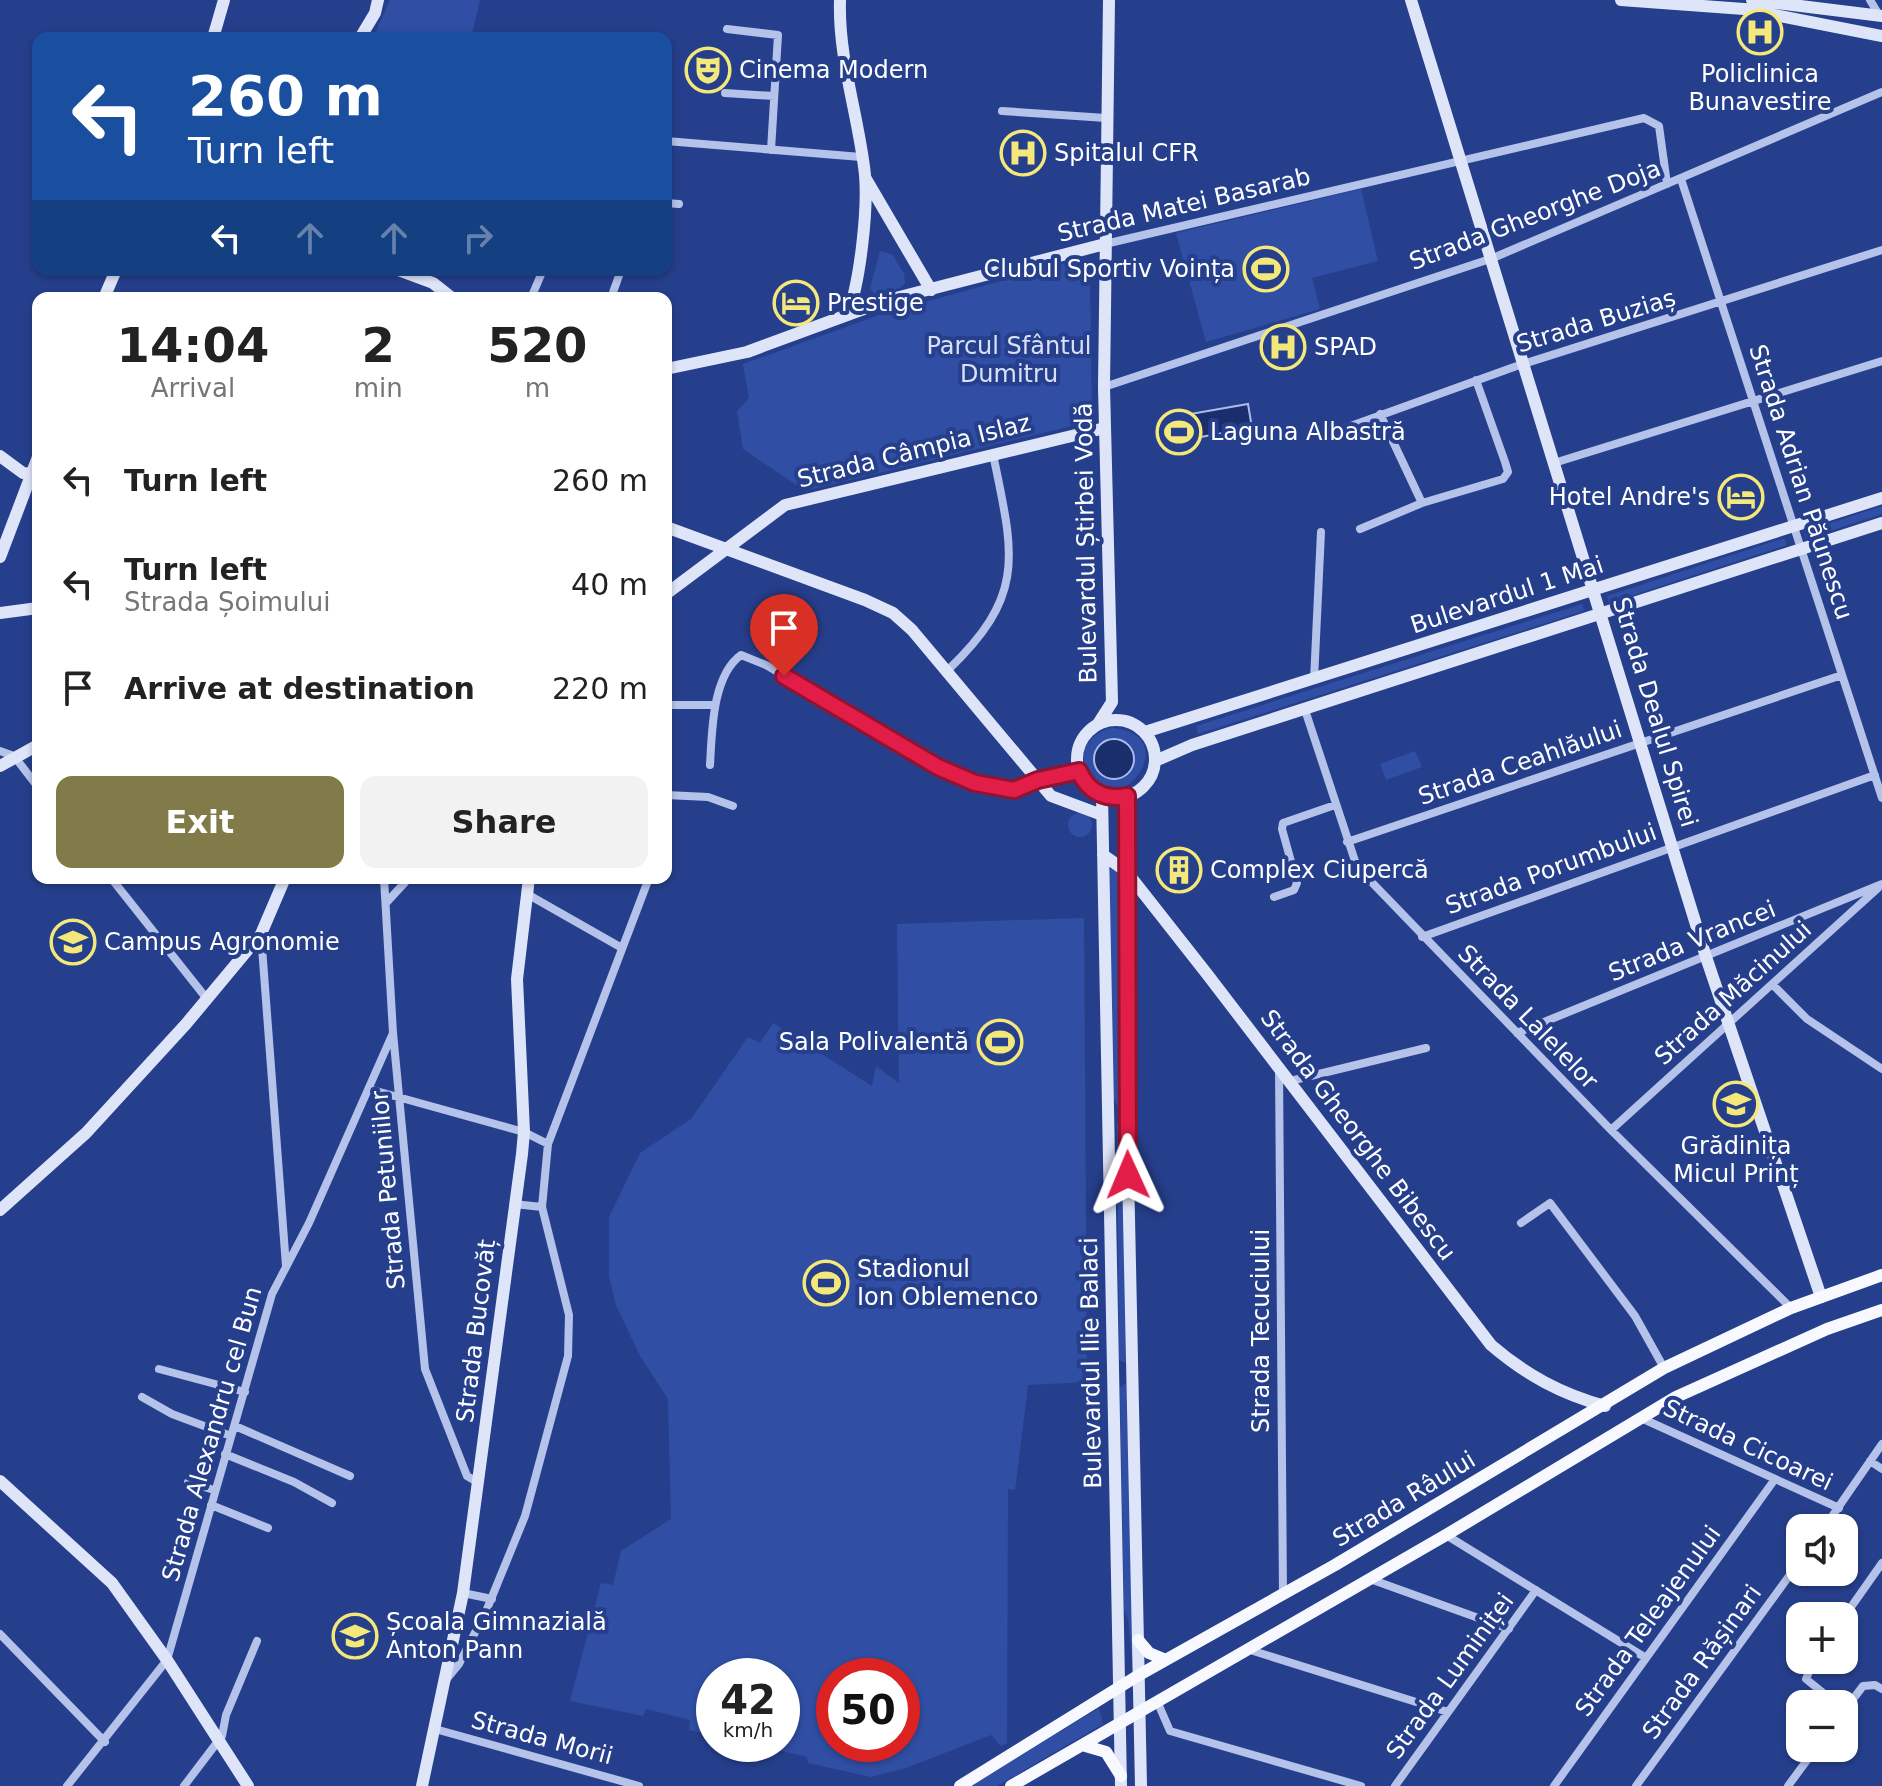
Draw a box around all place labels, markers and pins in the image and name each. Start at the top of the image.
hospital icon: Policlinica Bunavestire [1736,8,1784,56]
theatre icon: Cinema Modern [684,46,732,94]
place label: Cinema Modern [739,56,928,84]
place label: Policlinica Bunavestire [1688,60,1832,116]
hospital icon: Spitalul CFR [999,129,1047,177]
place label: Spitalul CFR [1054,139,1199,167]
sports icon: Clubul Sportiv Voința [1242,245,1290,293]
place label: Clubul Sportiv Voința [983,255,1235,283]
hotel icon: Prestige [772,279,820,327]
place label: Prestige [827,289,924,317]
hospital icon: SPAD [1259,323,1307,371]
place label: SPAD [1314,333,1377,361]
sports icon: Laguna Albastră [1155,408,1203,456]
place label: Laguna Albastră [1210,418,1406,446]
hotel icon: Hotel Andre's [1717,473,1765,521]
place label: Hotel Andre's [1549,483,1710,511]
pin [750,594,818,676]
building icon: Complex Ciupercă [1155,846,1203,894]
place label: Complex Ciupercă [1210,856,1429,884]
school or university icon: Campus Agronomie [49,918,97,966]
place label: Campus Agronomie [104,928,340,956]
sports icon: Sala Polivalentă [976,1018,1024,1066]
place label: Sala Polivalentă [779,1028,969,1056]
school or university icon: Grădinița Micul Prinț [1712,1080,1760,1128]
place label: Grădinița Micul Prinț [1673,1132,1799,1188]
place label: Stadionul Ion Oblemenco [857,1255,1038,1311]
sports icon: Stadionul Ion Oblemenco [802,1259,850,1307]
place label: Școala Gimnazială Anton Pann [386,1608,607,1664]
school or university icon: Școala Gimnazială Anton Pann [331,1612,379,1660]

